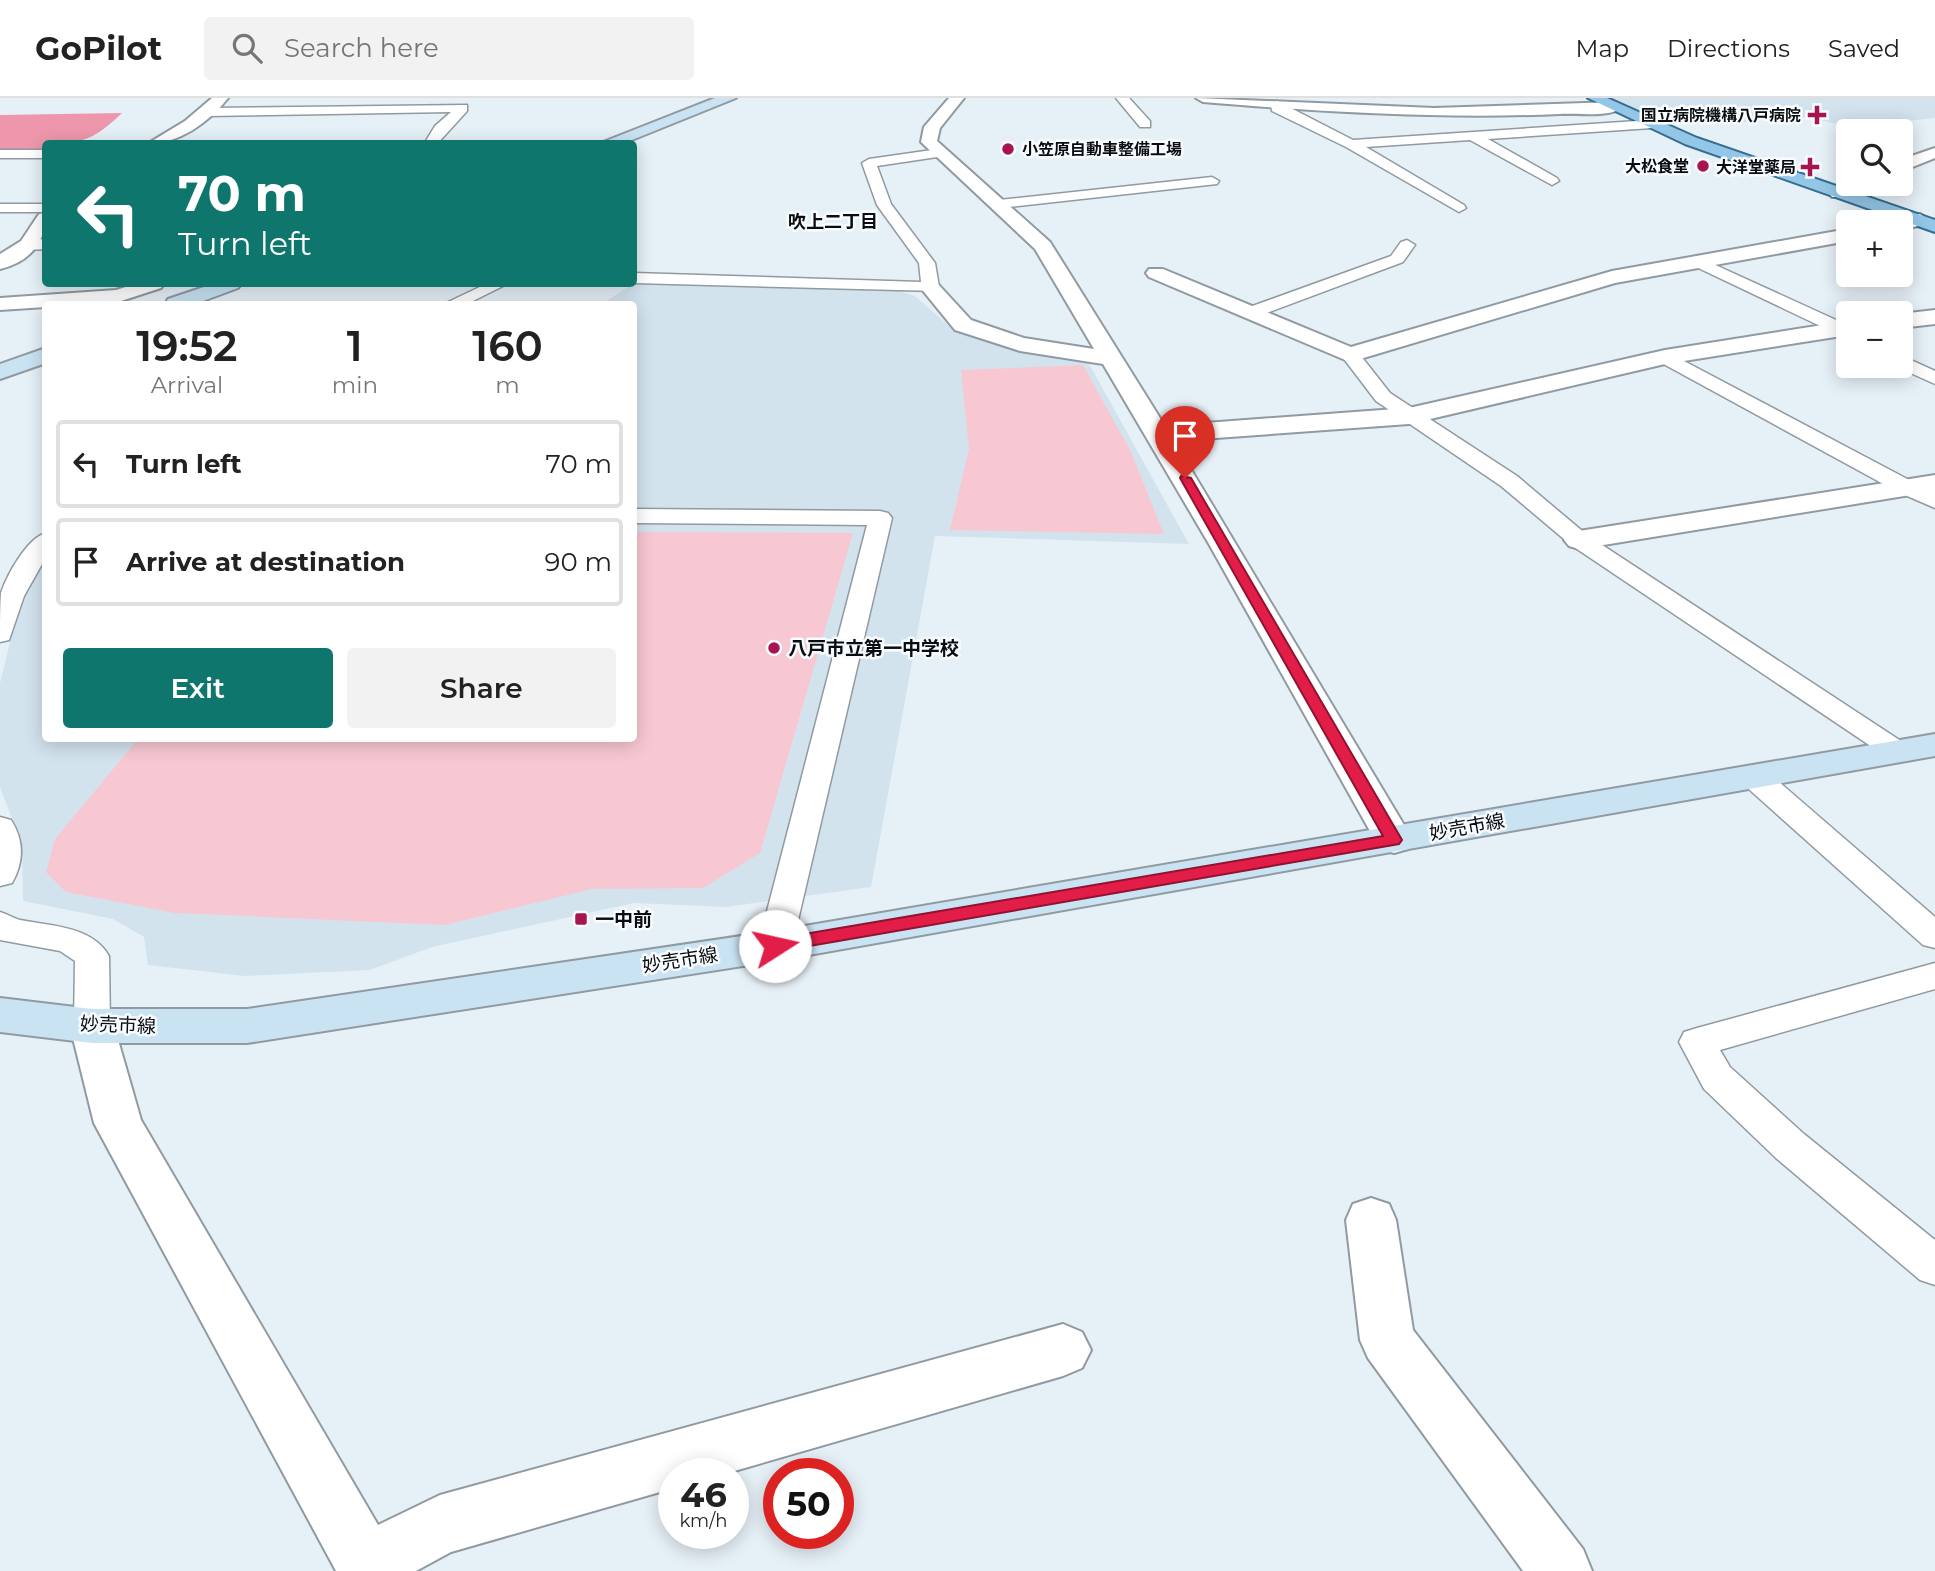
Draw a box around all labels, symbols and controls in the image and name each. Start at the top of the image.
search box [204,17,694,80]
text: GoPilot [35,28,162,68]
icon: search [228,29,266,67]
text: Search here [284,32,439,64]
text: Map [1576,34,1629,63]
text: Directions [1667,34,1790,63]
text: Saved [1828,34,1900,63]
marker: 国立病院機構八戸病院 [1807,105,1827,125]
place label: 国立病院機構八戸病院 [1641,106,1801,125]
map controls [1836,119,1913,378]
button: search [1836,119,1913,196]
place label: 小笠原自動車整備工場 [1022,140,1182,159]
marker: 小笠原自動車整備工場 [1000,141,1016,157]
place label: 大松食堂 [1625,157,1689,176]
marker: 大松食堂 [1695,158,1711,174]
place label: 大洋堂薬局 [1716,158,1796,177]
marker: 大洋堂薬局 [1802,159,1818,175]
text: 70 m [178,164,306,223]
icon: left [63,168,154,259]
button: + [1836,210,1913,287]
district label: 吹上二丁目 [788,211,878,233]
text: Turn left [178,224,312,263]
button: − [1836,301,1913,378]
text: 19:52 [136,320,238,372]
text: 1 [347,320,363,372]
text: 160 [472,320,543,372]
text: Arrival [151,371,223,399]
text: min [332,371,378,399]
text: m [495,371,520,399]
pin [1155,406,1215,478]
icon: arrive [1166,417,1204,455]
icon: left [67,445,105,483]
text: Turn left [126,448,242,480]
text: 70 m [546,448,612,480]
icon: arrive [67,543,105,581]
text: Arrive at destination [126,546,405,578]
text: 90 m [545,546,612,578]
place label: 八戸市立第一中学校 [788,637,959,660]
marker: 八戸市立第一中学校 [766,640,782,656]
button: Exit [63,648,333,728]
button: Share [347,648,616,728]
street label: 妙売市線 [1428,809,1506,845]
place label: 一中前 [595,908,652,931]
position arrow [738,909,812,983]
marker: 一中前 [573,911,589,927]
street label: 妙売市線 [641,943,719,977]
street label: 妙売市線 [80,1012,156,1038]
speed limit sign: 50 [763,1458,854,1549]
text: 46 [680,1473,727,1516]
text: km/h [679,1510,728,1532]

